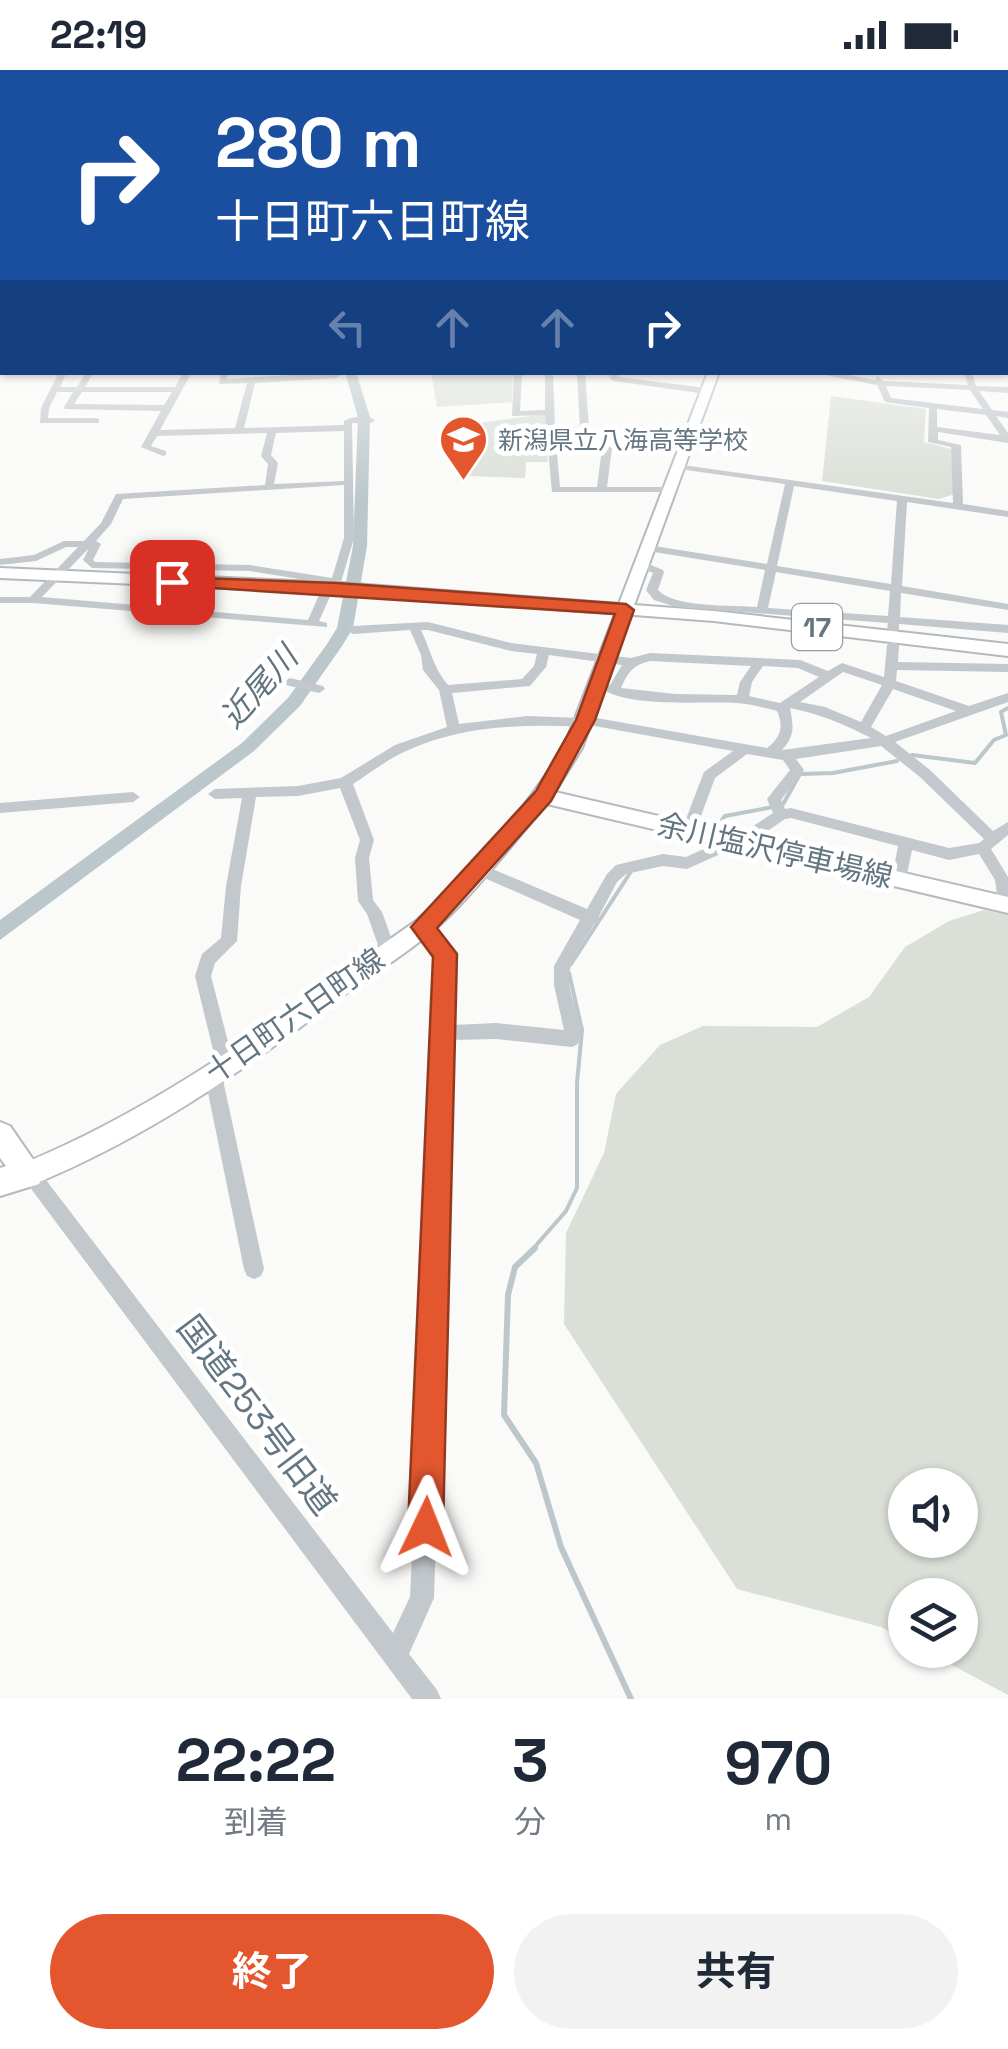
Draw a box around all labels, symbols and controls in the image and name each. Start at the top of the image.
text: 22:19 [50,11,147,59]
text: 280 m [215,98,422,187]
icon: right [50,110,180,240]
text: 十日町六日町線 [215,193,530,250]
icon: left [320,300,375,355]
icon: ahead [425,300,480,355]
icon: ahead [530,300,585,355]
icon: right [635,300,690,355]
school or university icon: 新潟県立八海高等学校 [437,414,489,482]
place label: 新潟県立八海高等学校 [498,424,748,456]
pin [130,540,215,625]
icon: arrive [145,555,200,610]
road number: 17 [792,604,842,650]
water label: 近尾川 [212,636,308,736]
street label: 余川塩沢停車場線 [654,805,896,897]
street label: 十日町六日町線 [198,939,392,1092]
street label: 国道253号旧道 [168,1307,346,1523]
map controls [888,1468,978,1668]
button: sound [888,1468,978,1558]
position arrow [374,1475,478,1579]
button: layers [888,1578,978,1668]
text: 22:22 [176,1722,336,1799]
text: 3 [512,1722,549,1799]
text: 970 [724,1725,832,1802]
text: m [764,1799,792,1839]
text: 到着 [224,1802,288,1842]
text: 分 [514,1802,546,1842]
button: 終了 [50,1914,494,2029]
button: 共有 [514,1914,958,2029]

